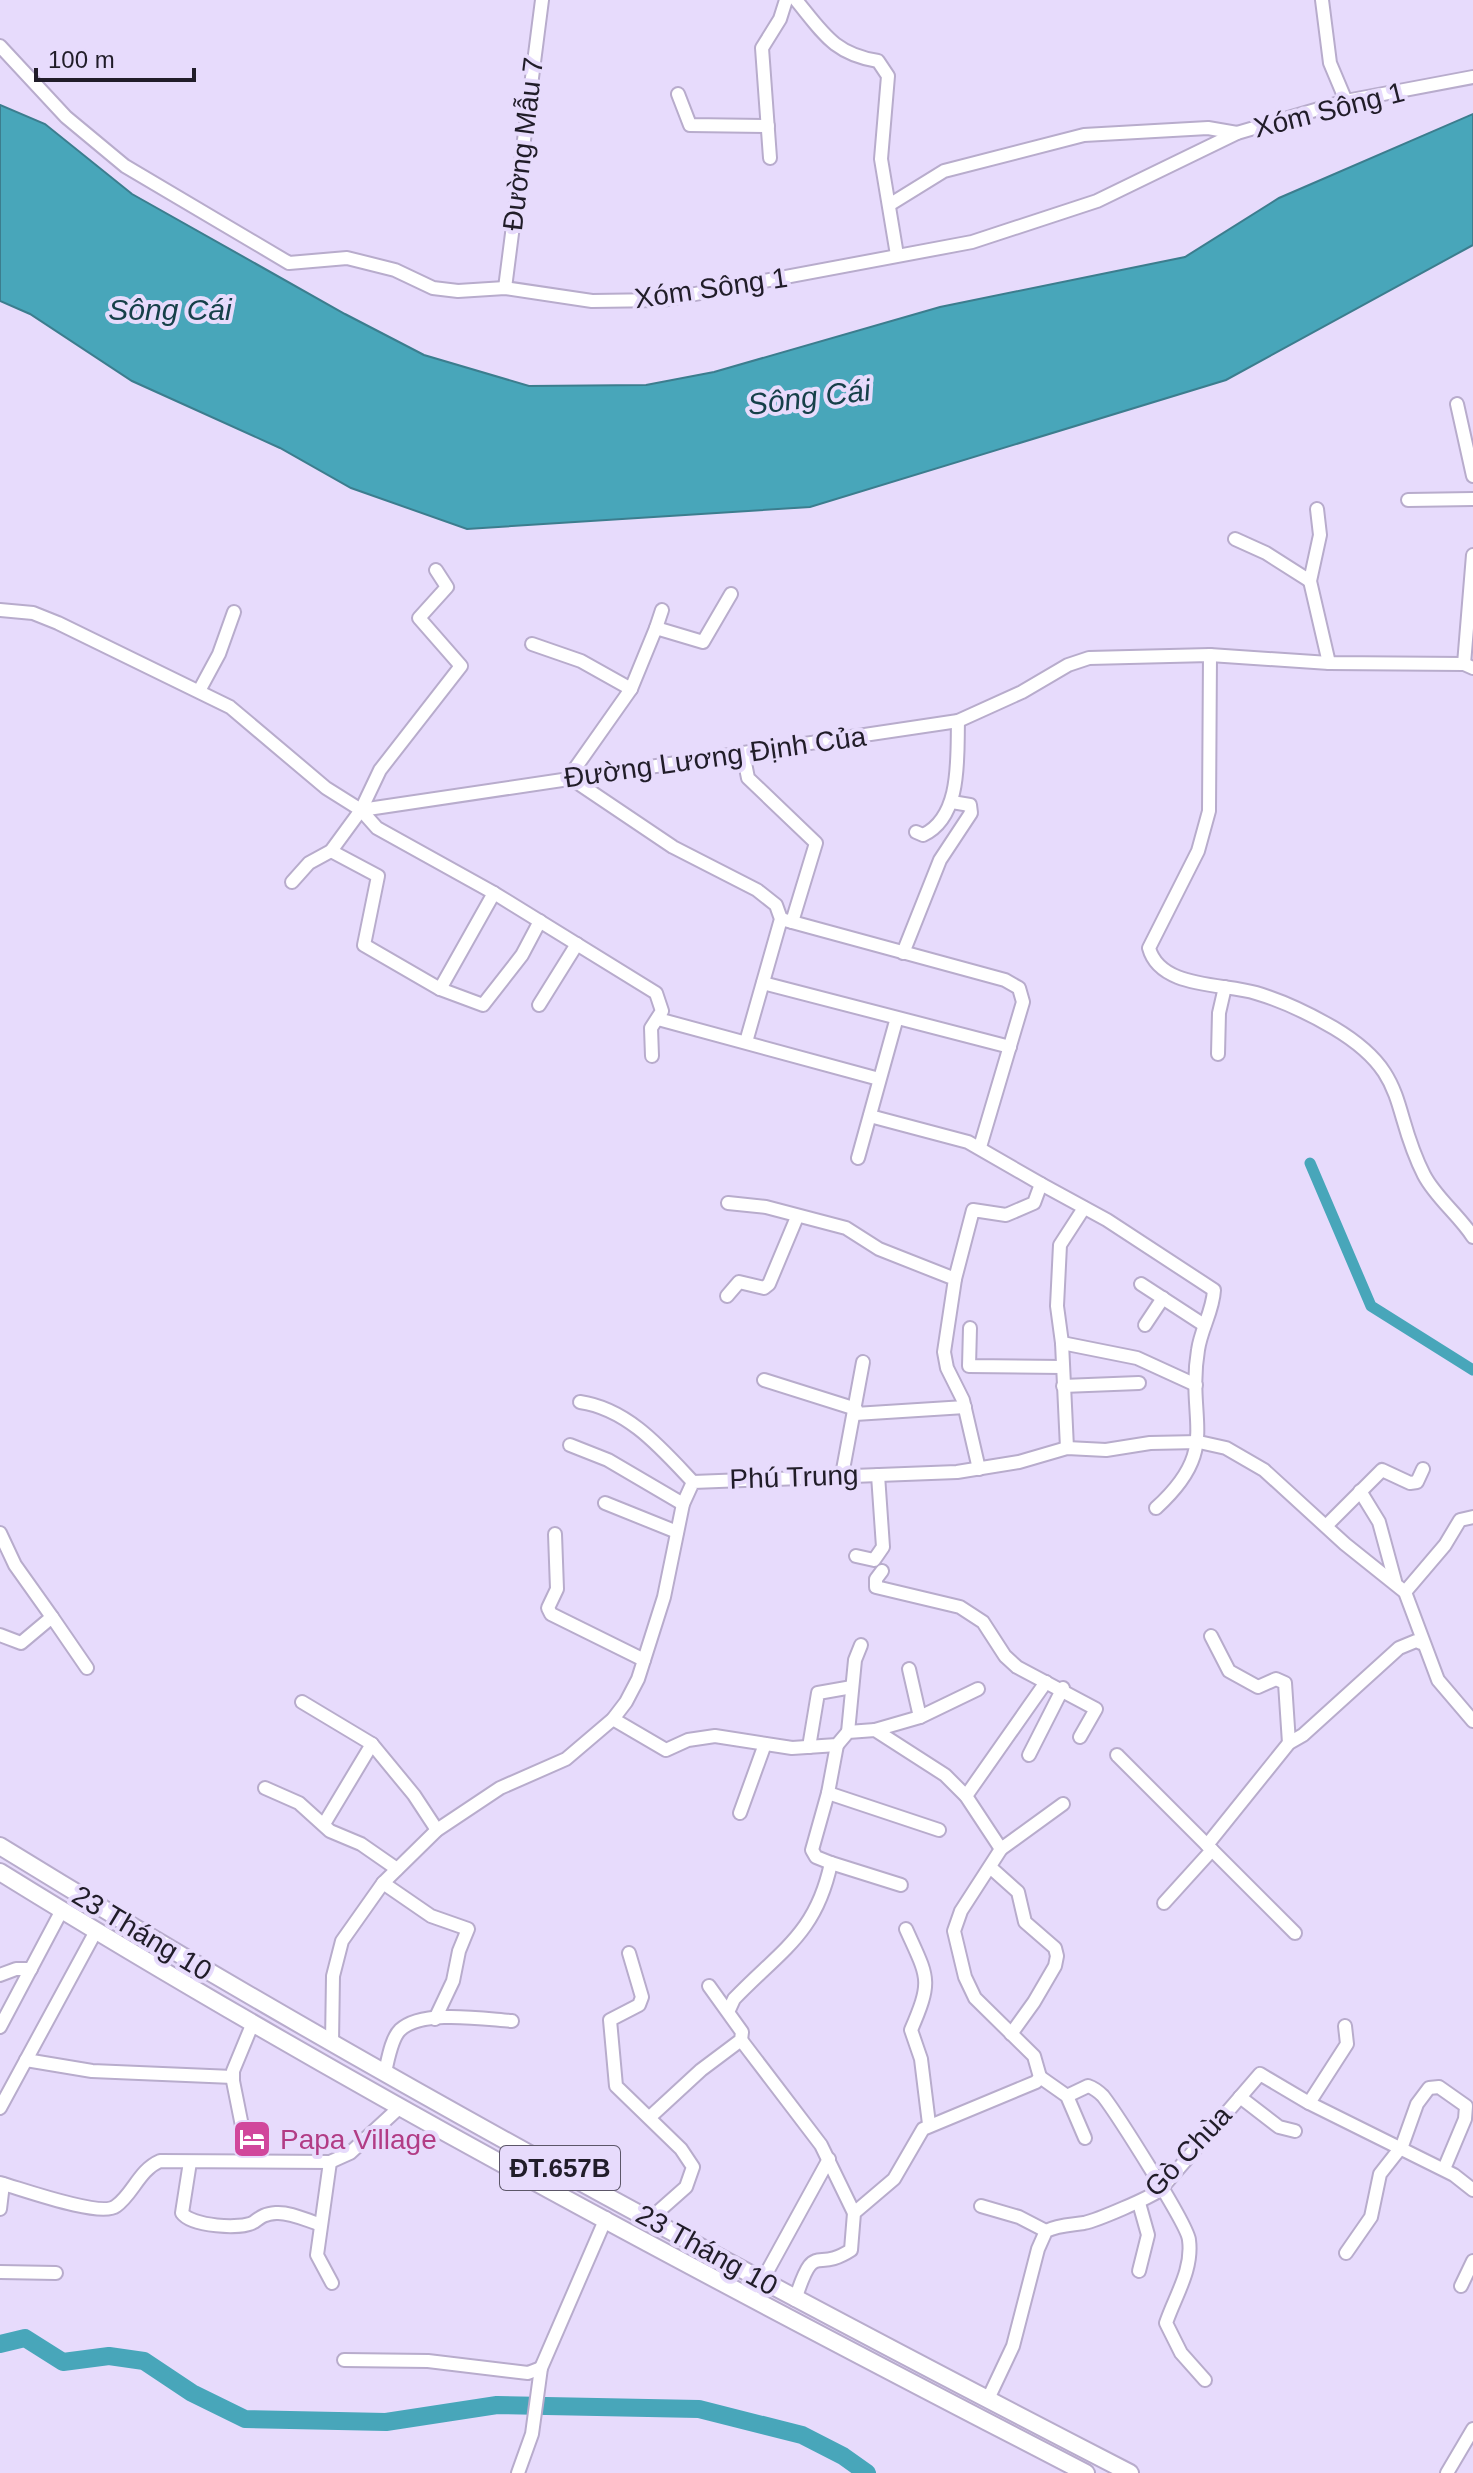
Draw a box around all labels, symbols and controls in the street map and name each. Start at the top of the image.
scale bar [36,32,194,82]
text: 100 m [48,46,115,73]
street label: Đường Mẫu 7 [497,56,549,232]
street label: Xóm Sông 1 [1250,76,1408,144]
street label: Xóm Sông 1 [633,262,789,314]
water label: Sông Cái [108,293,233,326]
water label: Sông Cái [746,373,874,421]
street label: Đường Lương Định Của [562,720,868,794]
street label: Phú Trung [729,1459,859,1495]
street label: 23 Tháng 10 [67,1879,217,1987]
street label: Gò Chùa [1138,2099,1238,2203]
hotel icon: Papa Village [231,2118,273,2160]
place label: Papa Village [280,2124,437,2155]
road number: ĐT.657B [500,2146,620,2190]
street label: 23 Tháng 10 [631,2198,783,2302]

